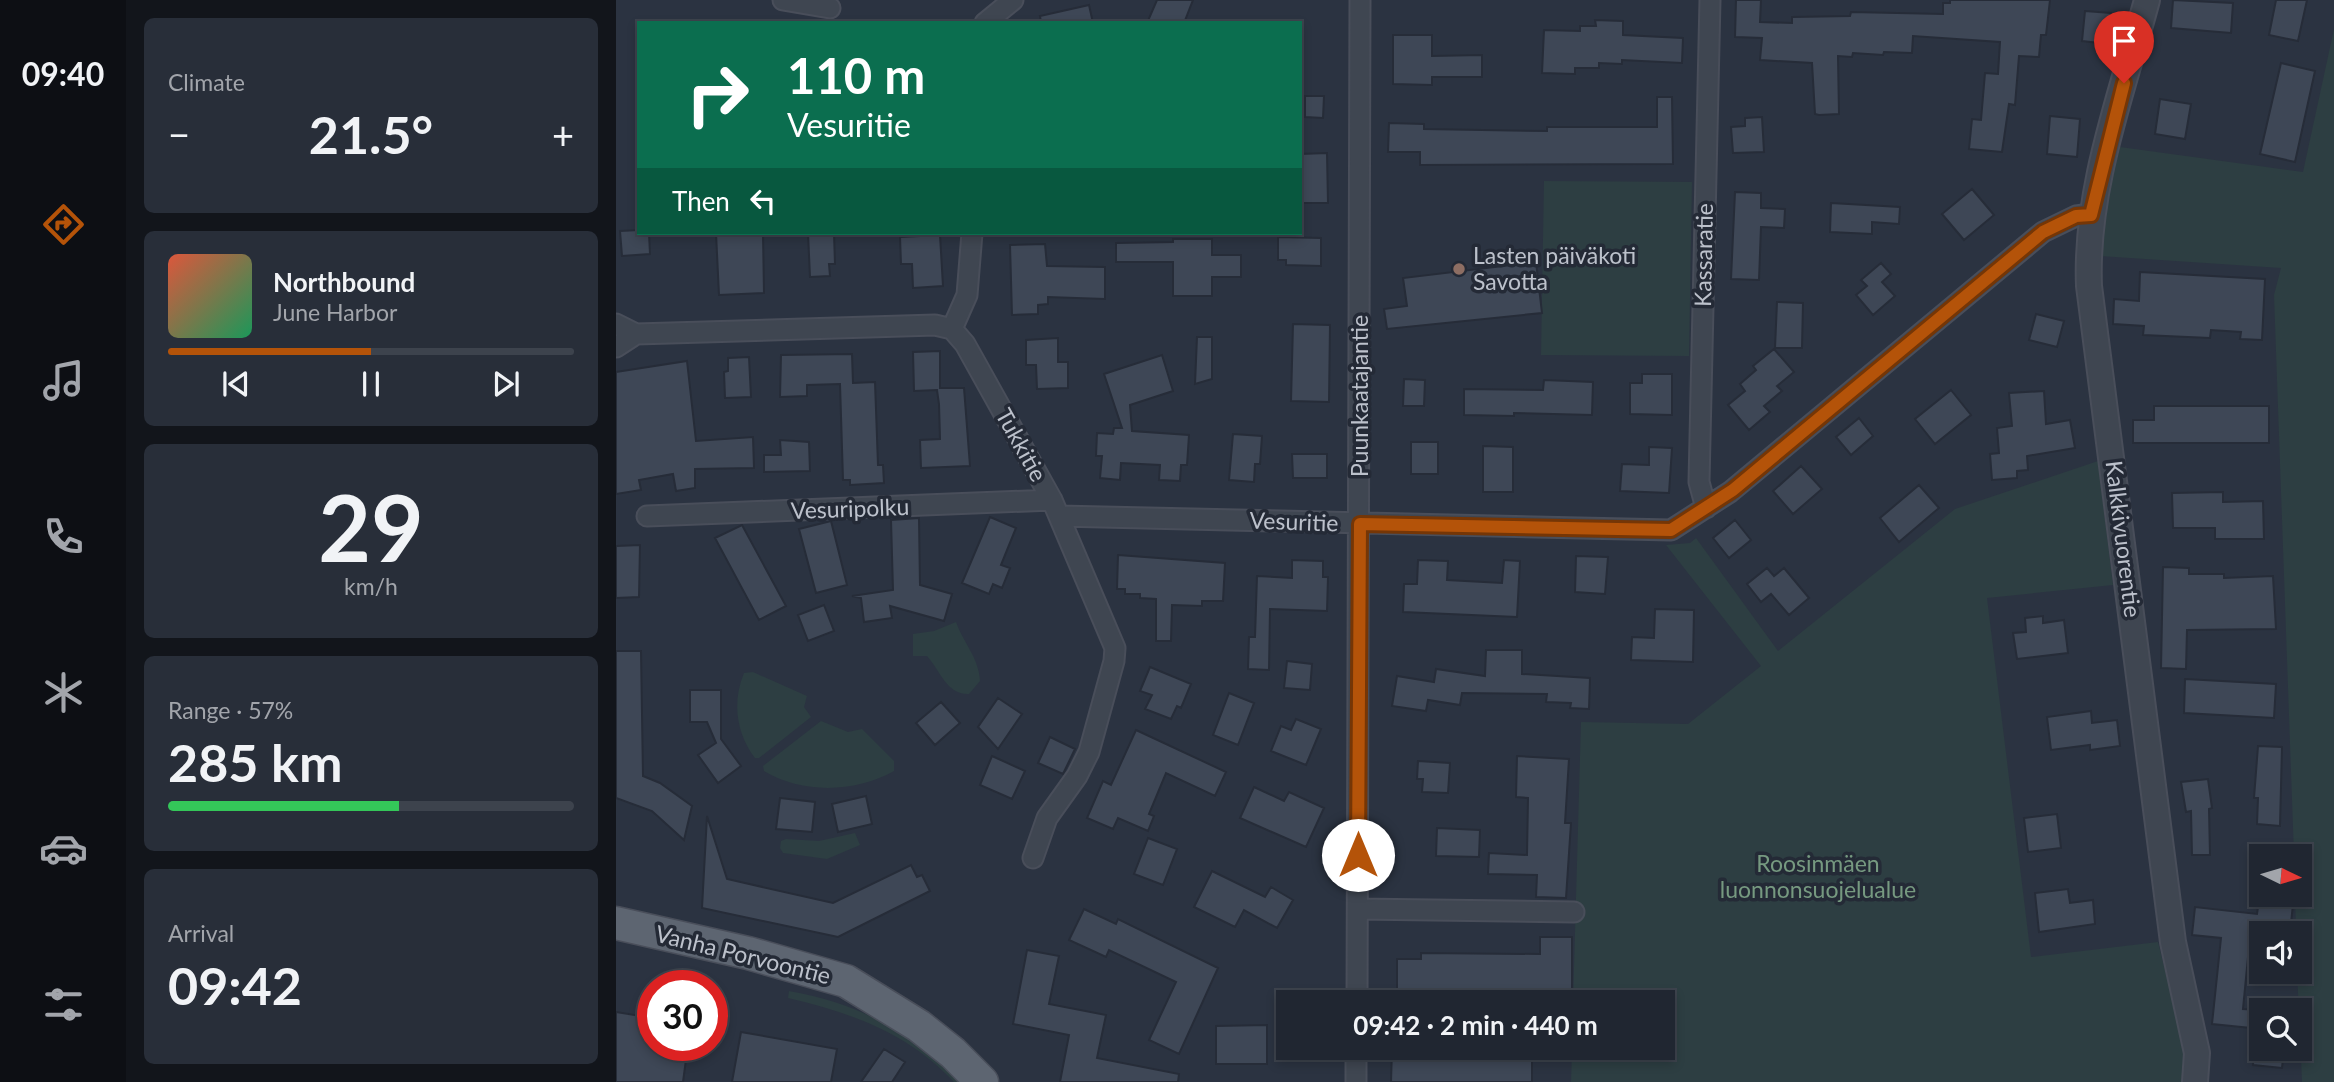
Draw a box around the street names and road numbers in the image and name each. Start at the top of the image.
street label: Kassaratie [1688,203,1718,307]
street label: Puunkaatajantie [1345,315,1373,477]
street label: Tukkitie [990,403,1053,486]
street label: Kalkkivuorentie [2100,459,2147,619]
street label: Vesuripolku [790,492,910,524]
street label: Vesuritie [1249,505,1339,537]
street label: Vanha Porvoontie [653,919,834,989]

